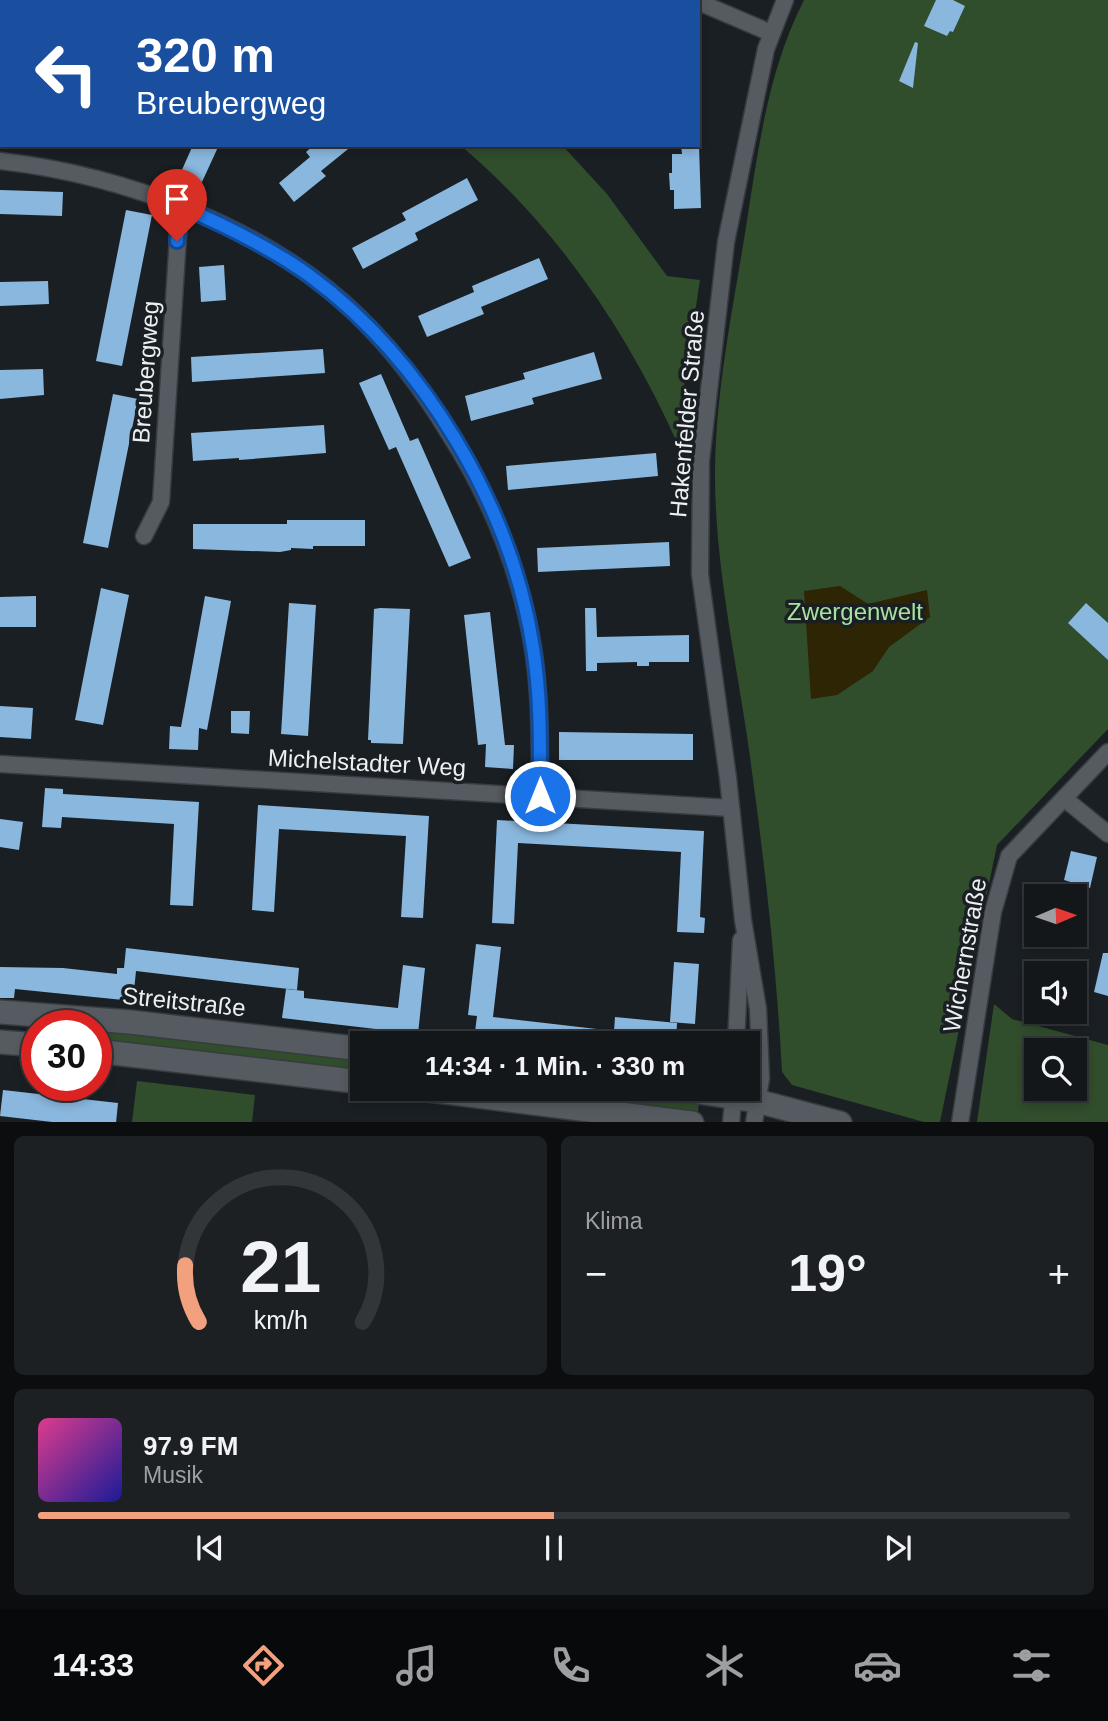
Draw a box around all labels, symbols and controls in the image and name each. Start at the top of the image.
icon: left [21,28,112,119]
text: 320 m [136,28,275,82]
text: Breubergweg [136,85,326,121]
pin [147,169,207,241]
icon: arrive [158,180,196,218]
street label: Breubergweg [127,300,164,444]
street label: Hakenfelder Straße [664,309,709,519]
park label: Zwergenwelt [787,598,923,625]
street label: Michelstadter Weg [267,744,467,781]
position arrow [503,759,577,833]
street label: Wichernstraße [938,876,991,1034]
north arrow [1024,884,1087,947]
map controls [1024,884,1087,1101]
button: sound [1024,961,1087,1024]
street label: Streitstraße [121,982,247,1021]
speed limit sign: 30 [21,1010,112,1101]
button: search [1024,1038,1087,1101]
text: 14:34 · 1 Min. · 330 m [425,1051,685,1081]
text: Klima [585,1208,643,1234]
text: 21 [240,1226,321,1307]
text: 19° [788,1244,867,1302]
text: − [585,1253,607,1295]
text: + [1048,1253,1070,1295]
text: km/h [253,1305,308,1333]
text: 97.9 FM [143,1431,238,1461]
text: Musik [143,1462,203,1488]
icon: previous [191,1529,229,1567]
icon: pause [535,1529,573,1567]
icon: next [879,1529,917,1567]
icon: directions [239,1641,288,1690]
icon: music [392,1641,441,1690]
icon: phone [546,1641,595,1690]
icon: climate [700,1641,749,1690]
icon: car [853,1641,902,1690]
icon: filters [1007,1641,1056,1690]
text: 14:33 [52,1647,134,1683]

